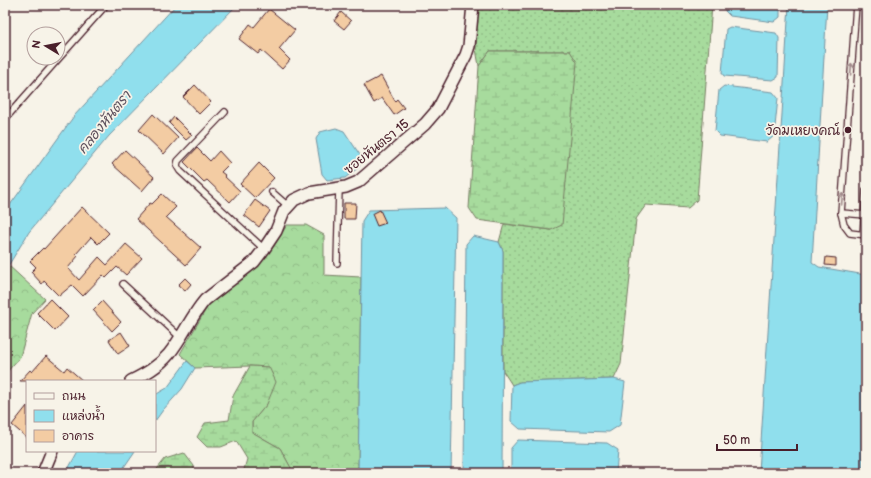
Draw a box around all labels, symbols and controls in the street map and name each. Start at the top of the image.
north arrow [26,26,66,66]
text: N [30,39,44,50]
one-way arrow [848,63,855,76]
water label: คลองหันตรา [74,87,135,157]
street label: ซอยหันตรา 15 [341,116,412,178]
place label: วัดมเหยงคณ์ [766,121,840,139]
marker: วัดมเหยงคณ์ [843,125,853,135]
one-way arrow [838,193,845,206]
legend [26,380,156,452]
text: ถนน [62,389,86,404]
text: แหล่งน้ำ [62,405,105,424]
scale bar [717,426,797,452]
text: อาคาร [62,429,94,444]
text: 50 m [723,433,750,448]

